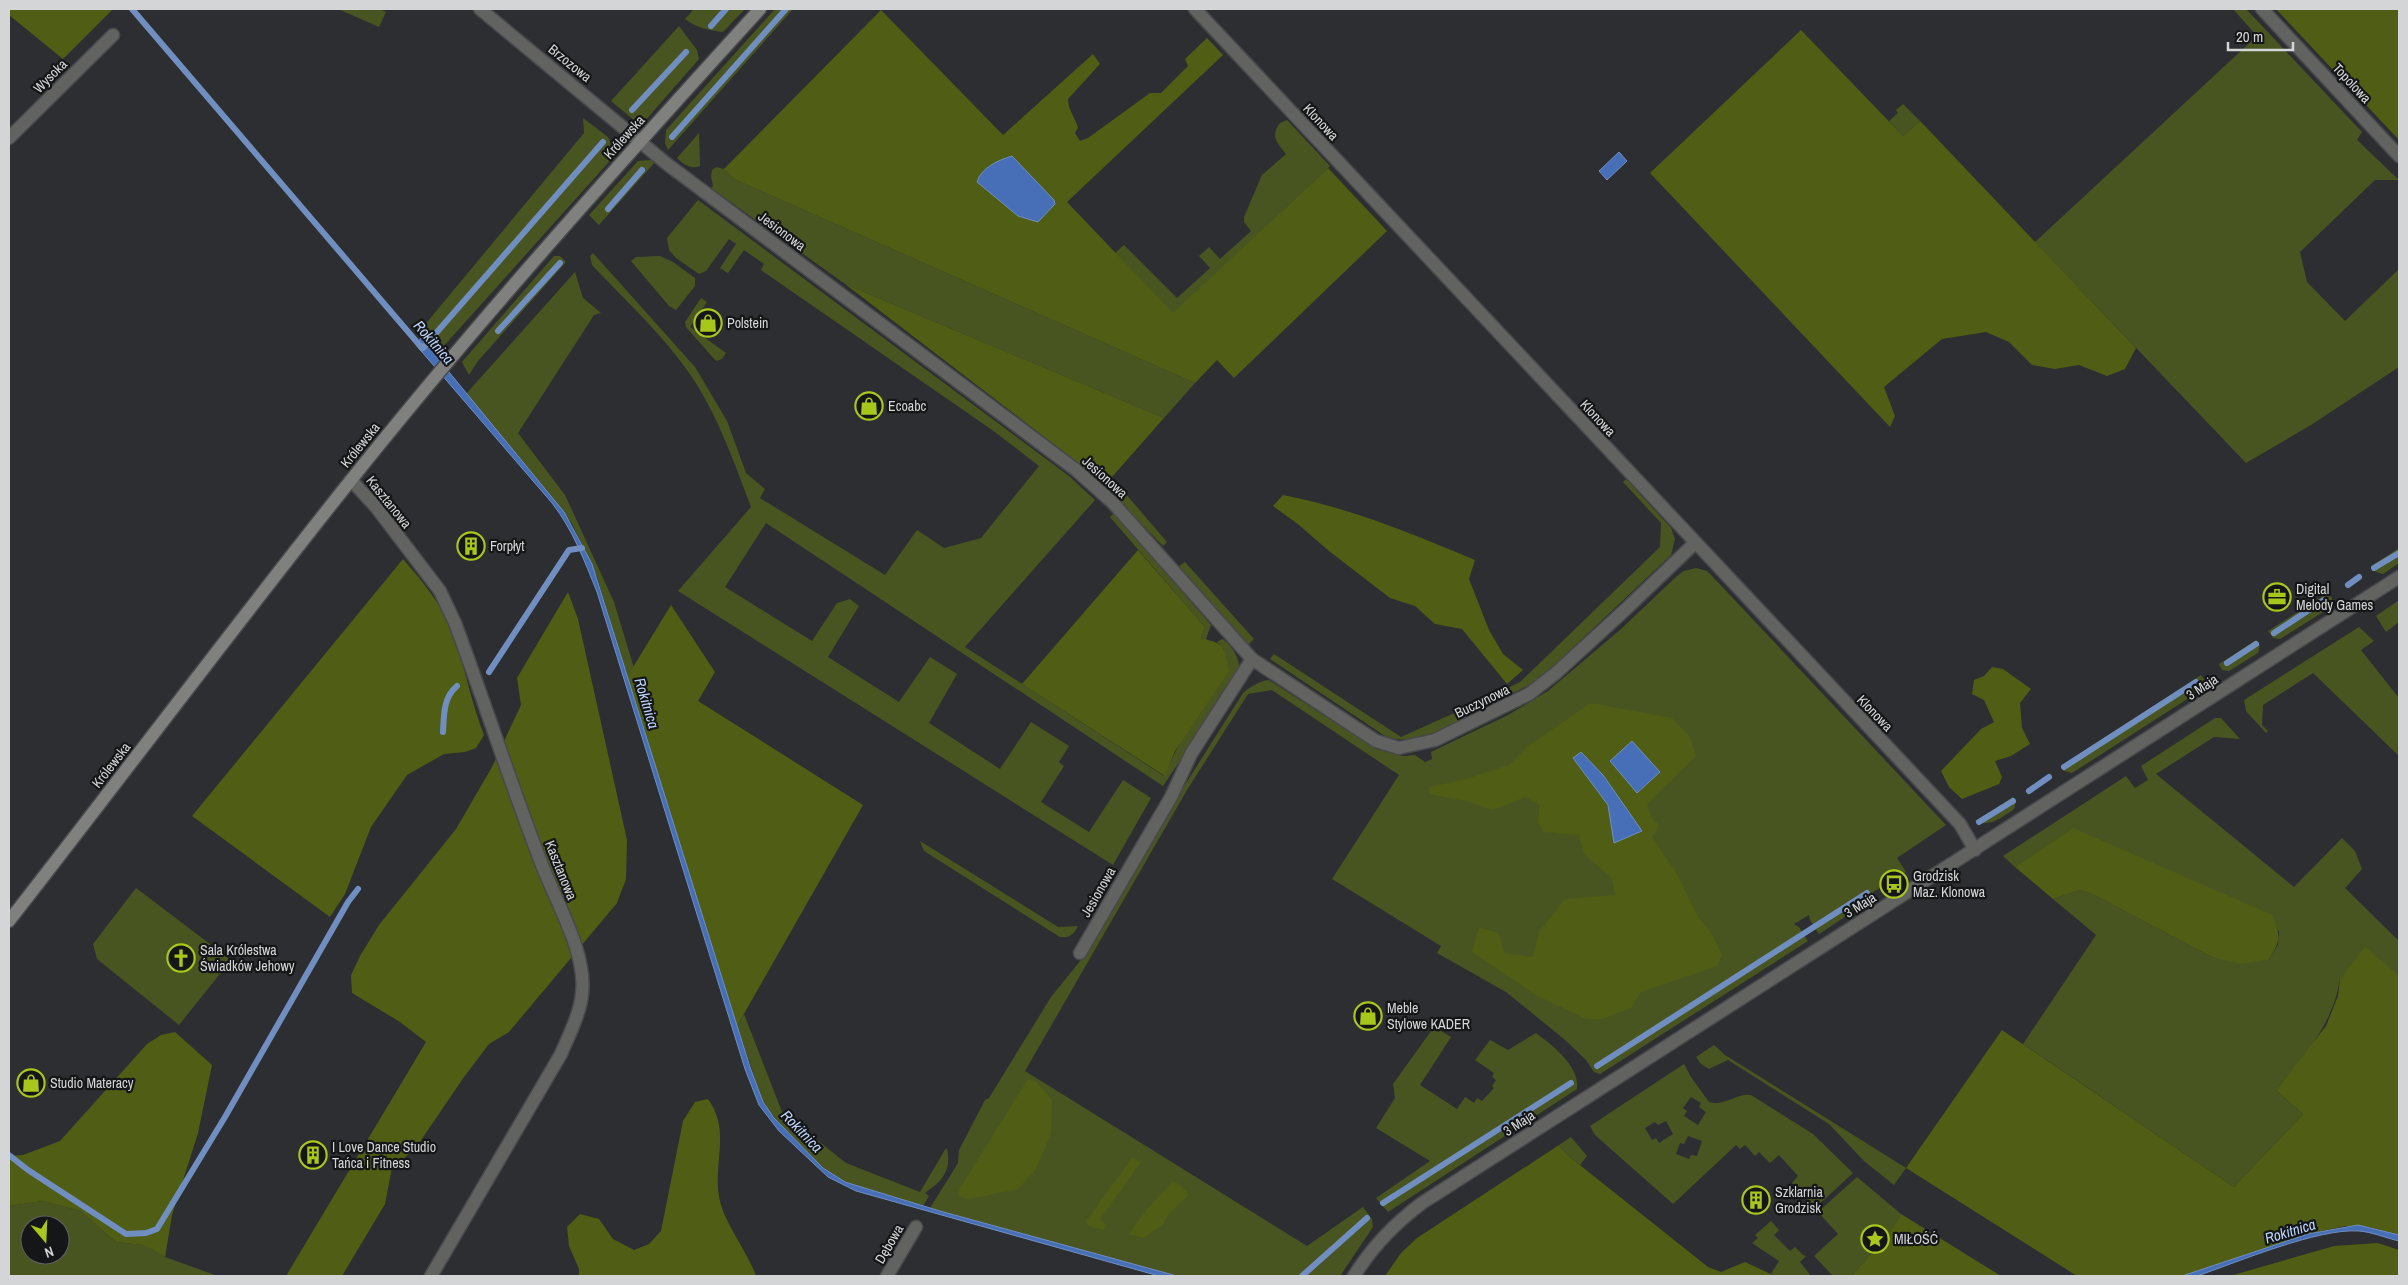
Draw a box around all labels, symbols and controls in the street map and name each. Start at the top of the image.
scale bar [2228,20,2293,52]
text: 20 m [2236,26,2263,47]
street label: Brzozowa [545,40,596,86]
street label: Wysoka [29,55,71,97]
street label: Topolowa [2329,59,2376,107]
street label: Klonowa [1299,100,1343,145]
street label: Królewska [600,111,649,163]
street label: Jesionowa [755,207,810,255]
shop icon: Polstein [693,308,723,338]
place label: Polstein [727,314,768,332]
water label: Rokitnica [409,316,459,369]
shop icon: Ecoabc [854,391,884,421]
street label: Klonowa [1576,396,1620,441]
place label: Ecoabc [888,397,927,415]
street label: Królewska [336,418,384,471]
street label: Jesionowa [1079,452,1132,502]
street label: Kasztanowa [362,472,416,532]
building icon: Forpłyt [456,531,486,561]
place label: Forpłyt [490,537,525,555]
place label: Digital Melody Games [2296,580,2373,614]
office icon: Digital Melody Games [2262,582,2292,612]
street label: 3 Maja [2183,670,2222,704]
water label: Rokitnica [629,675,665,731]
street label: Buczynowa [1452,680,1513,722]
street label: Klonowa [1853,691,1897,736]
street label: Królewska [88,738,135,791]
street label: Kasztanowa [541,838,581,903]
street label: Jesionowa [1076,863,1120,920]
place label: Grodzisk Maz. Klonowa [1913,867,1986,901]
bus stop icon: Grodzisk Maz. Klonowa [1879,869,1909,899]
street label: 3 Maja [1841,888,1880,922]
place label: Sala Królestwa Świadków Jehowy [200,941,295,975]
church icon: Sala Królestwa Świadków Jehowy [166,943,196,973]
place label: Meble Stylowe KADER [1387,999,1470,1033]
shop icon: Meble Stylowe KADER [1353,1001,1383,1031]
shop icon: Studio Materacy [16,1068,46,1098]
place label: Studio Materacy [50,1074,134,1092]
water label: Rokitnica [776,1105,828,1157]
street label: 3 Maja [1500,1106,1539,1140]
place label: I Love Dance Studio Tańca i Fitness [332,1138,436,1172]
building icon: I Love Dance Studio Tańca i Fitness [298,1140,328,1170]
place label: Szklarnia Grodzisk [1775,1183,1823,1217]
building icon: Szklarnia Grodzisk [1741,1185,1771,1215]
water label: Rokitnica [2262,1213,2318,1249]
north arrow [20,1215,70,1265]
street label: Dębowa [871,1221,908,1267]
place icon: MIŁOŚĆ [1860,1224,1890,1254]
place label: MIŁOŚĆ [1894,1230,1938,1248]
text: N [42,1242,56,1262]

